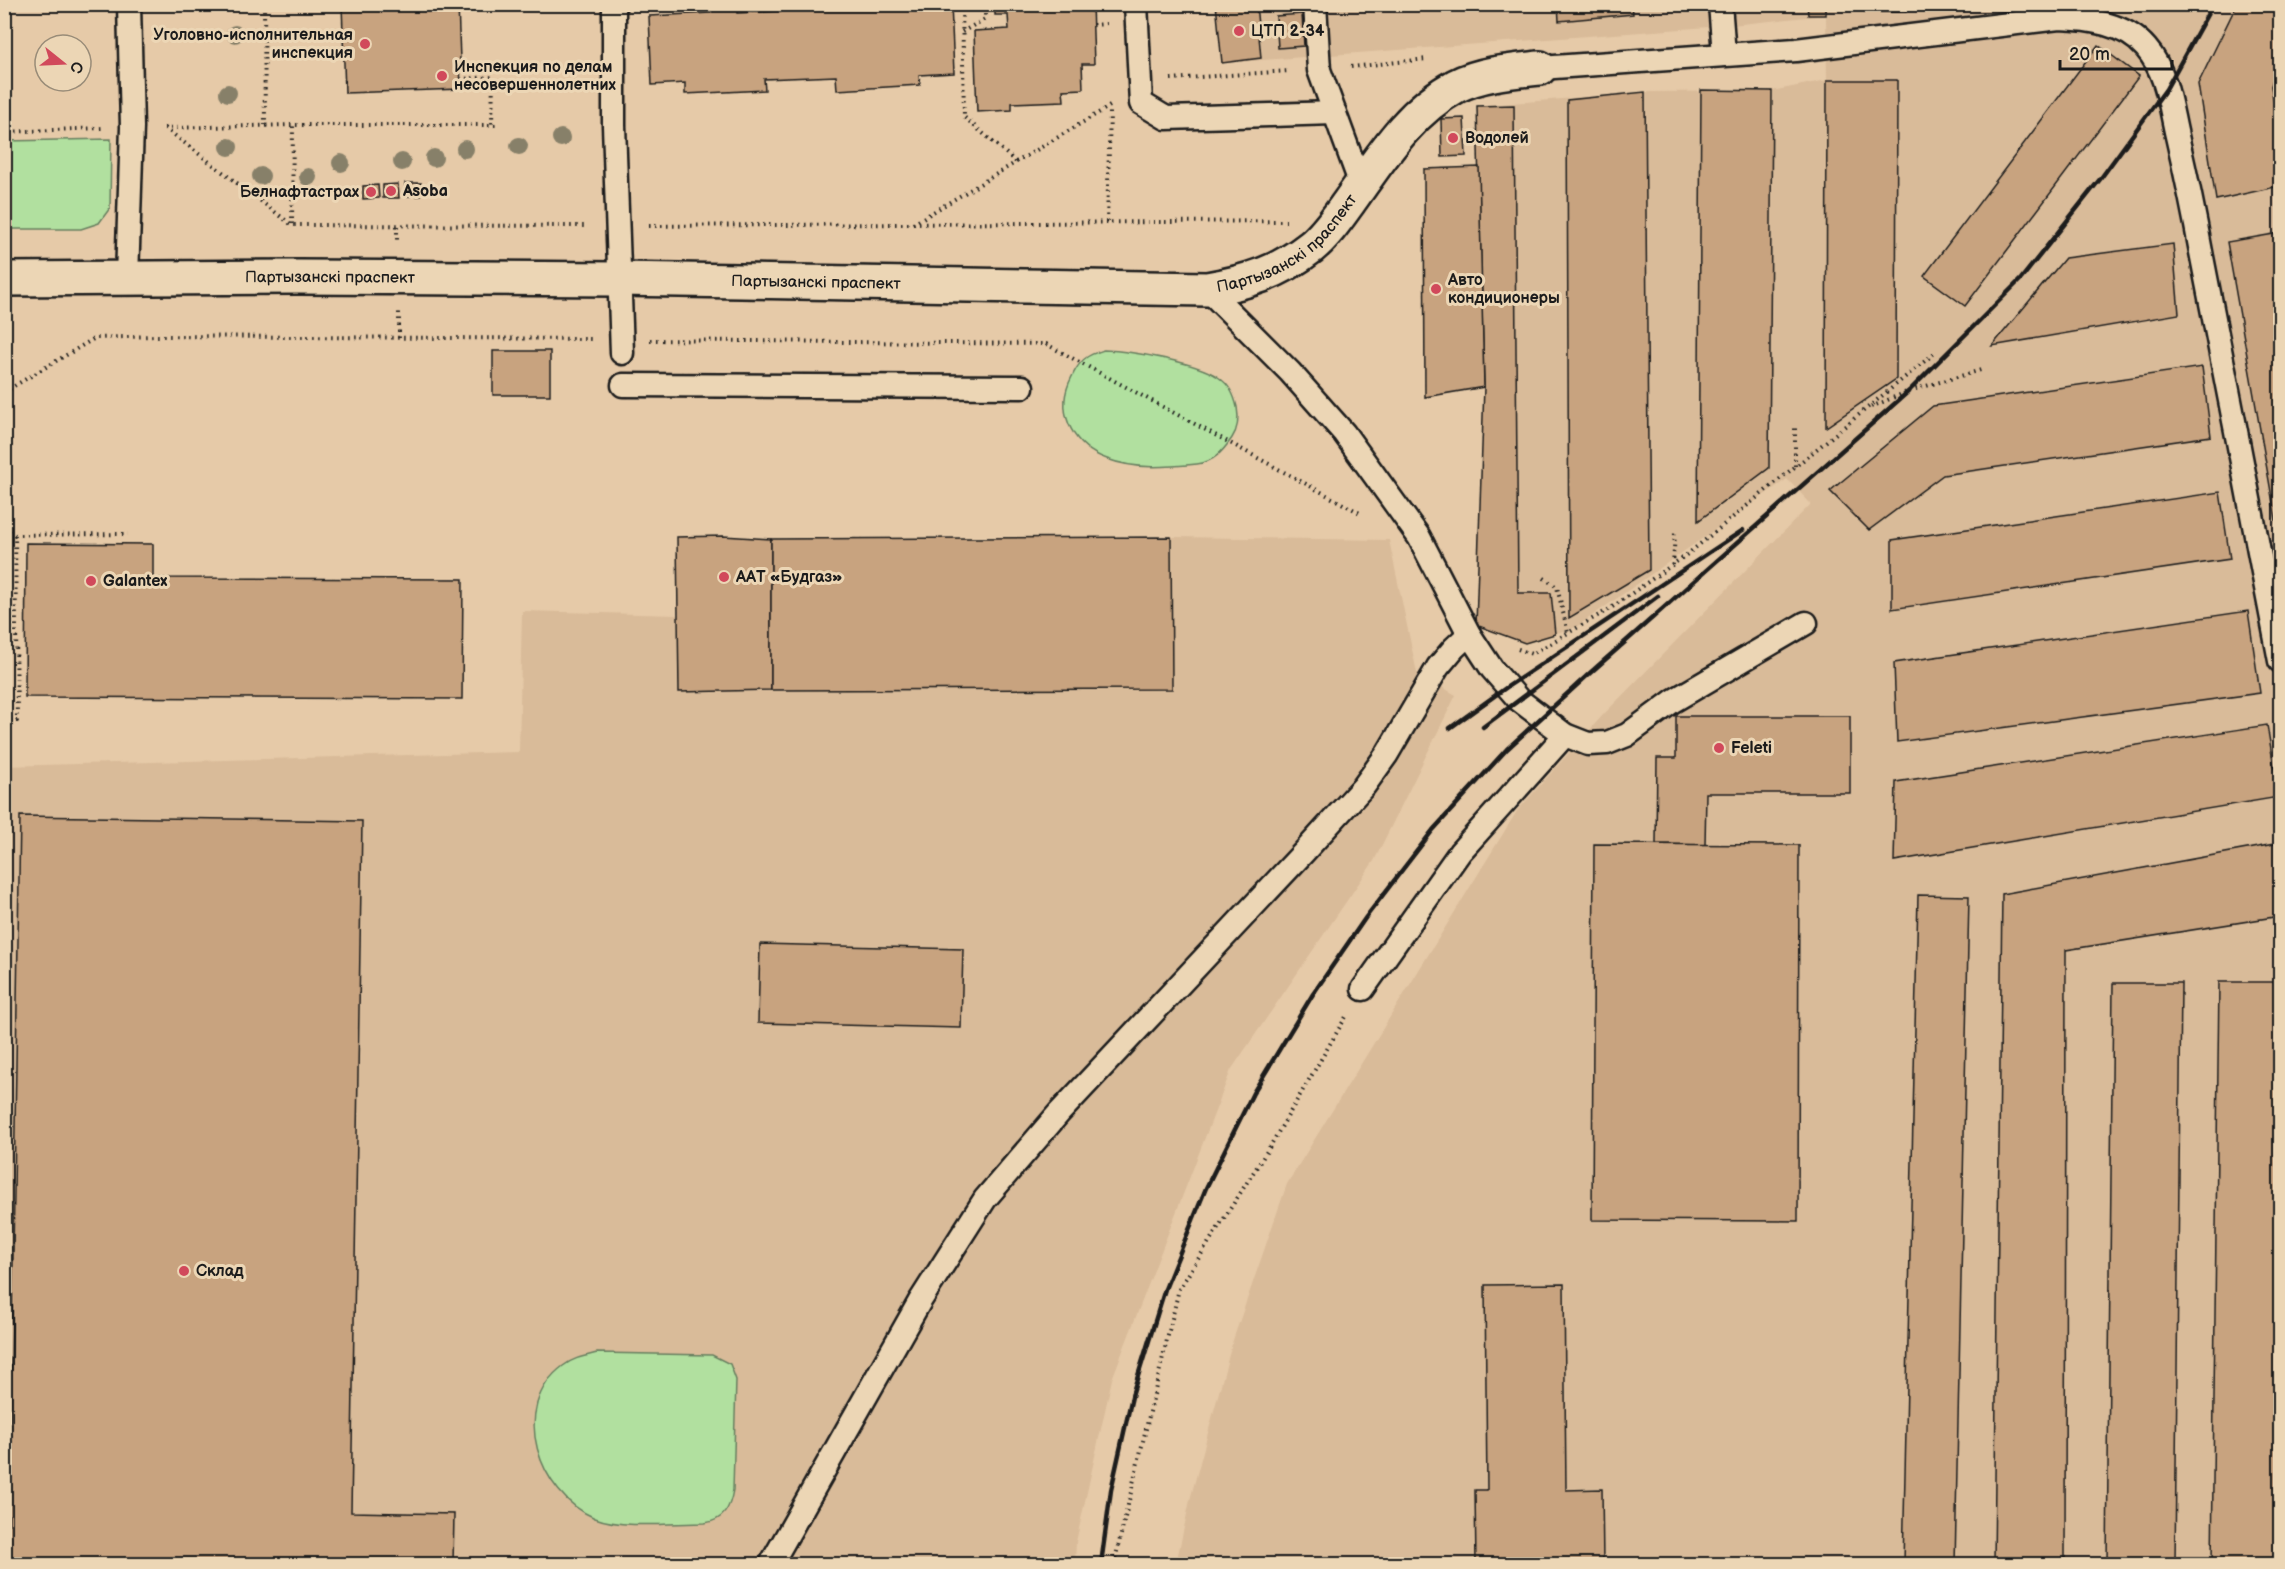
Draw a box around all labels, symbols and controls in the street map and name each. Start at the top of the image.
place label: ЦТП 2-34 [1251,22,1325,41]
marker: ЦТП 2-34 [1232,24,1246,38]
place label: Уголовно-исполнительная инспекция [153,26,353,63]
north arrow [33,33,93,93]
scale bar [2060,33,2172,71]
marker: Уголовно-исполнительная инспекция [358,37,372,51]
text: 20 m [2069,44,2110,65]
place label: Инспекция по делам несовершеннолетних [454,58,616,95]
text: С [65,59,87,75]
marker: Инспекция по делам несовершеннолетних [435,69,449,83]
place label: Водолей [1465,129,1529,148]
marker: Водолей [1446,131,1460,145]
place label: Asoba [402,182,448,201]
place label: Белнафтастрах [240,183,360,202]
marker: Asoba [384,184,398,198]
marker: Белнафтастрах [364,185,378,199]
street label: Партызанскі праспект [1215,190,1361,297]
street label: Партызанскі праспект [245,267,415,287]
street label: Партызанскі праспект [731,271,902,293]
place label: Авто кондиционеры [1447,271,1560,308]
marker: Авто кондиционеры [1429,282,1443,296]
place label: ААТ «Будгаз» [735,568,842,587]
marker: ААТ «Будгаз» [717,570,731,584]
place label: Galantex [103,572,167,591]
marker: Galantex [84,574,98,588]
place label: Feleti [1731,739,1772,758]
marker: Feleti [1712,741,1726,755]
place label: Склад [196,1262,244,1281]
marker: Склад [177,1264,191,1278]

